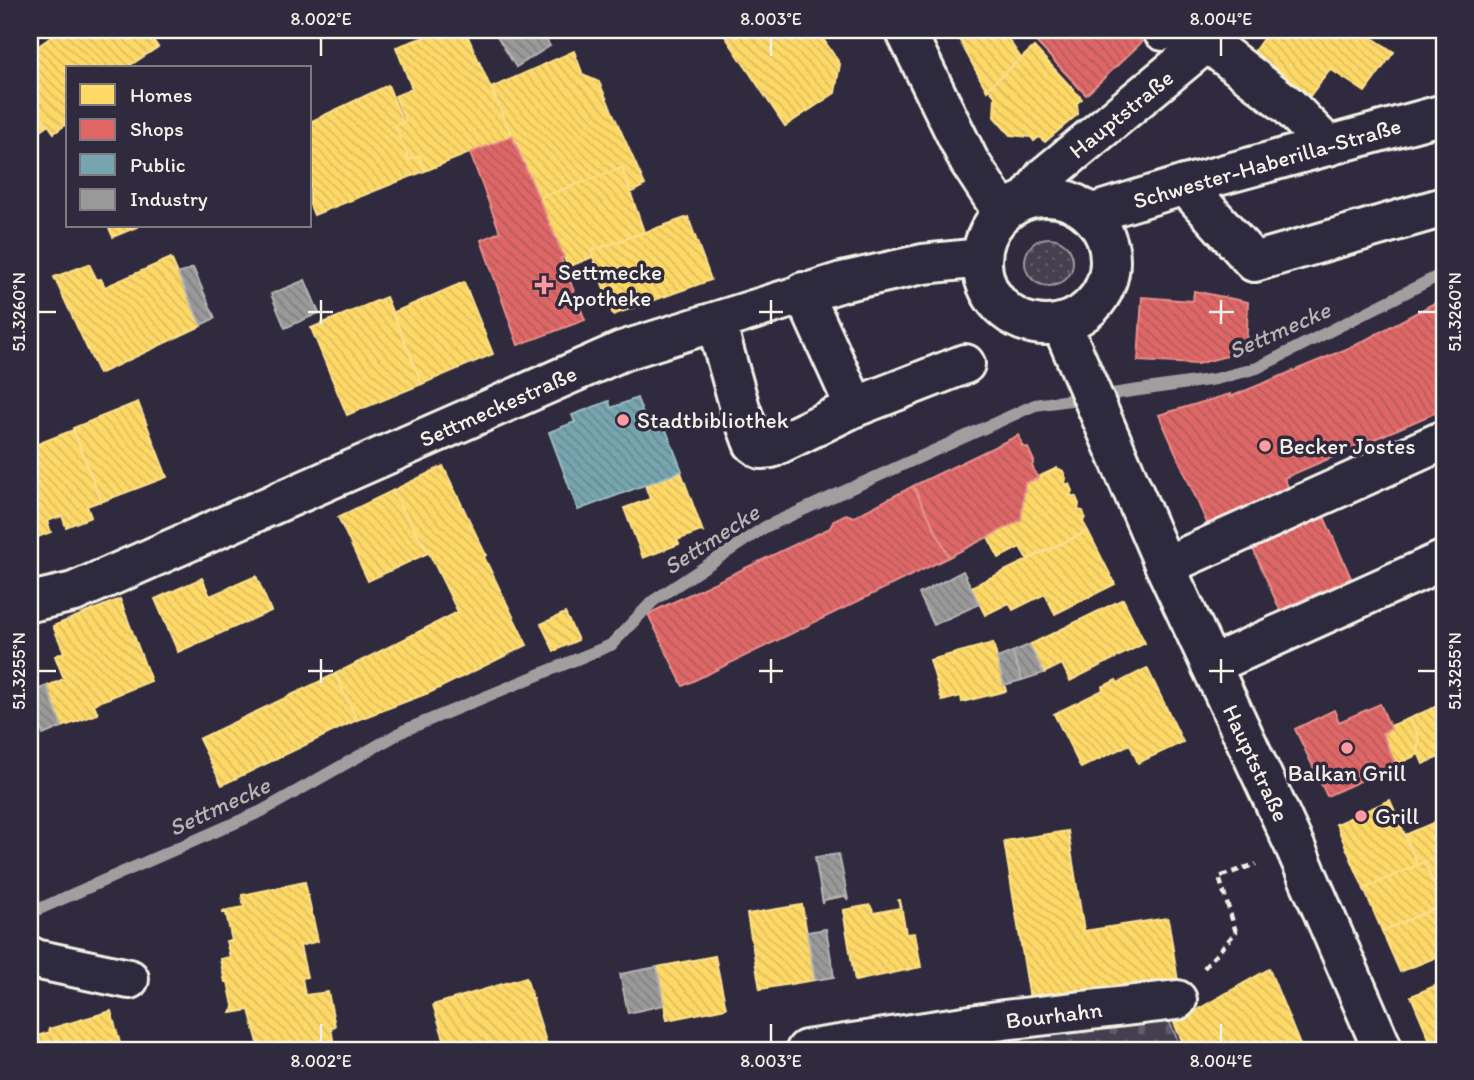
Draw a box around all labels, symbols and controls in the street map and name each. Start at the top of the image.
text: 8.002°E [290,8,352,30]
text: 8.003°E [740,8,802,30]
text: 8.004°E [1190,8,1252,30]
street label: Hauptstraße [1063,64,1179,164]
legend [66,66,312,228]
text: Homes [130,82,192,107]
street label: Schwester-Haberilla-Straße [1130,111,1404,215]
text: Shops [130,116,184,141]
text: Public [130,152,186,177]
text: Industry [130,186,208,211]
place label: Settmecke Apotheke [558,258,662,312]
text: 51.3260°N [8,272,30,352]
text: 51.3260°N [1444,272,1466,352]
marker: Settmecke Apotheke [536,277,552,293]
water label: Settmecke [1224,294,1336,365]
street label: Settmeckestraße [415,359,581,453]
place label: Stadtbibliothek [637,406,789,434]
marker: Stadtbibliothek [615,412,631,428]
place label: Becker Jostes [1279,432,1416,460]
marker: Becker Jostes [1257,438,1273,454]
water label: Settmecke [658,497,766,581]
text: 51.3255°N [8,632,30,710]
text: 51.3255°N [1444,632,1466,710]
street label: Hauptstraße [1217,700,1295,826]
marker: Balkan Grill [1339,740,1355,756]
place label: Balkan Grill [1288,759,1407,787]
water label: Settmecke [164,769,276,842]
place label: Grill [1375,802,1419,830]
marker: Grill [1353,808,1369,824]
street label: Bourhahn [1004,995,1104,1035]
text: 8.002°E [290,1050,352,1072]
text: 8.003°E [740,1050,802,1072]
text: 8.004°E [1190,1050,1252,1072]

